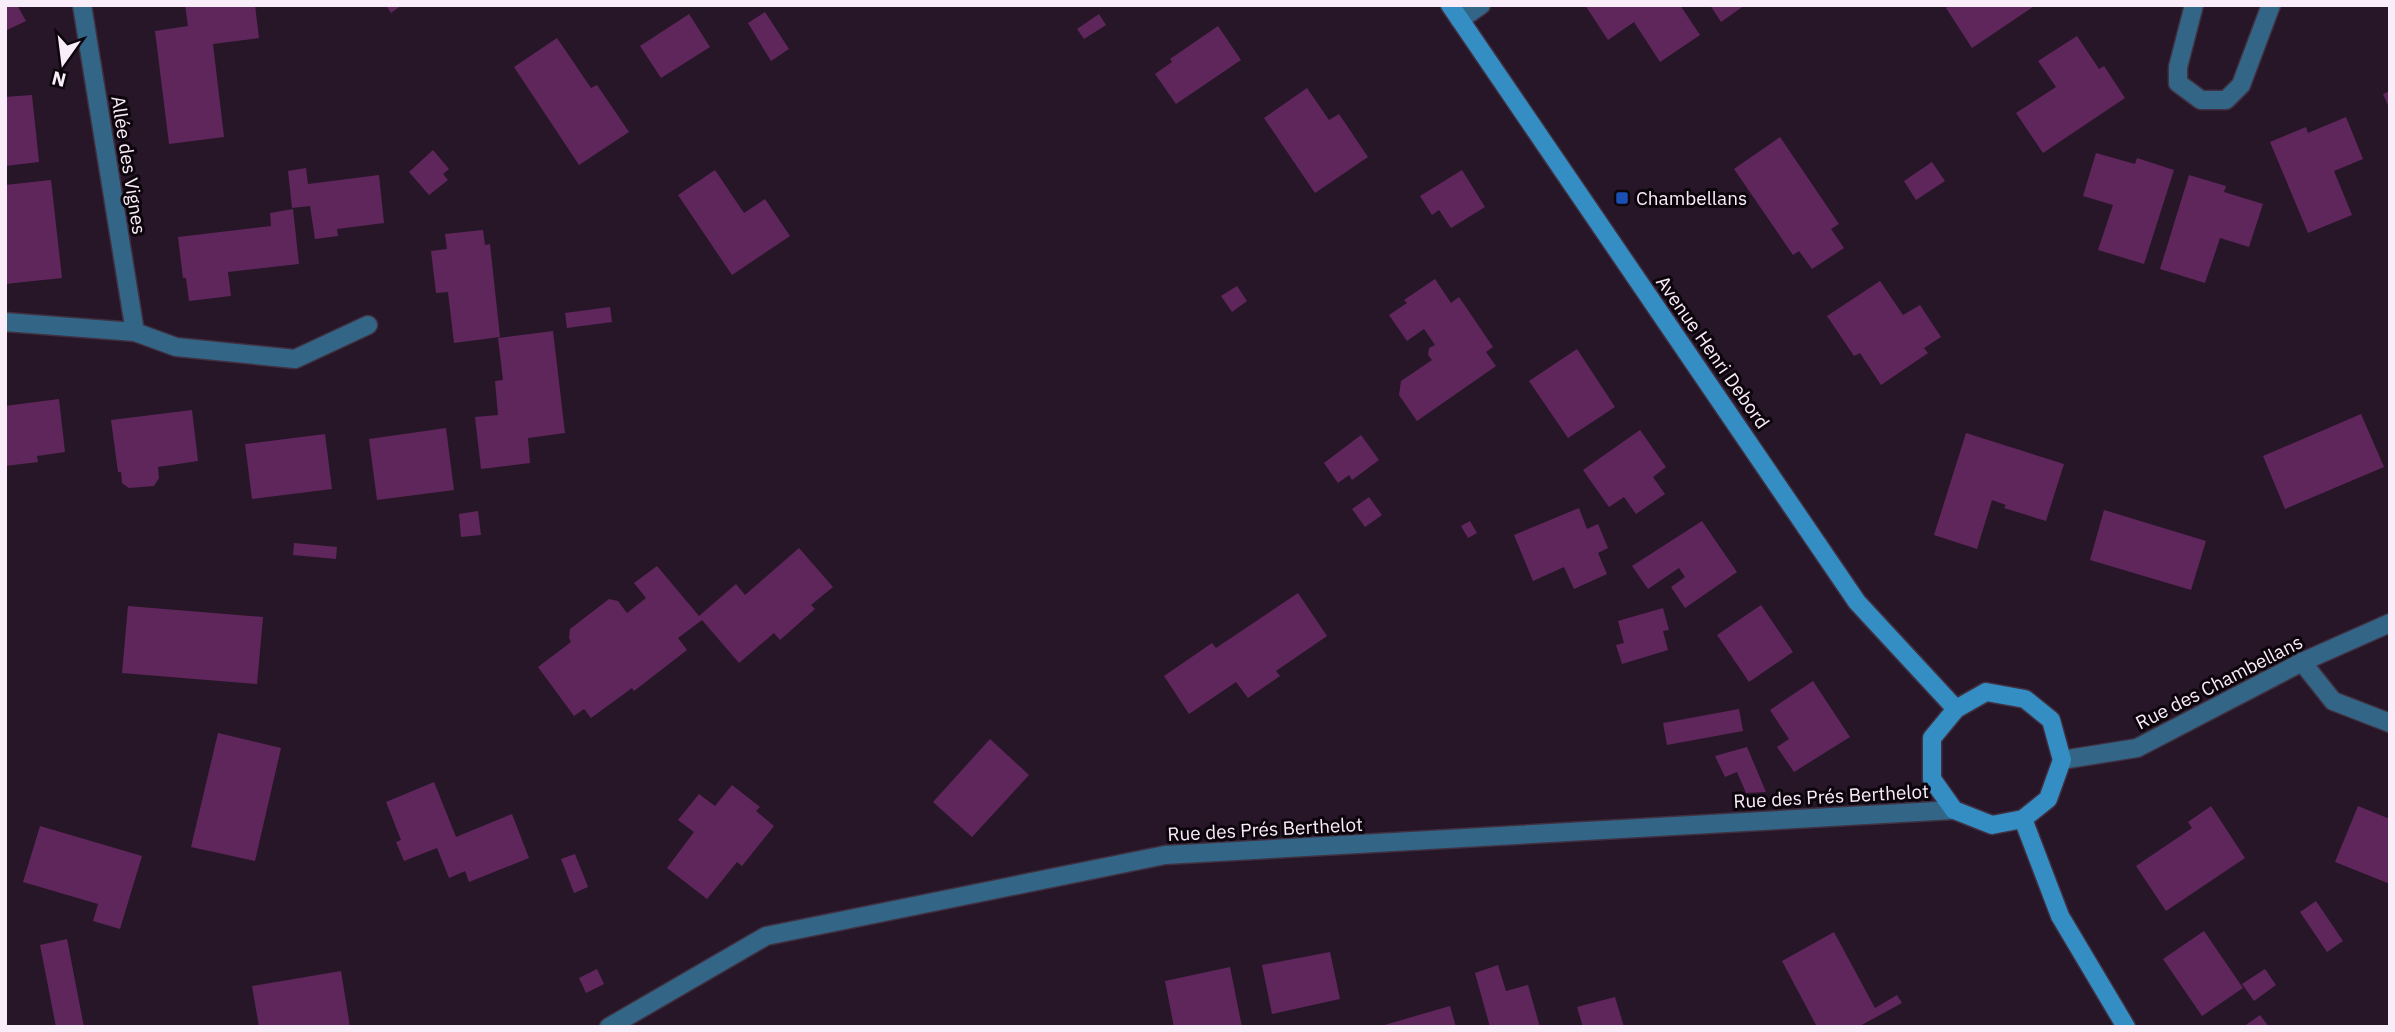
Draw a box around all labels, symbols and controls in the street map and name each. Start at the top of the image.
north arrow [28,28,98,98]
text: N [49,66,68,93]
street label: Allée des Vignes [106,94,152,236]
place label: Chambellans [1636,186,1747,210]
marker: Chambellans [1614,190,1630,206]
street label: Avenue Henri Debord [1651,271,1775,433]
street label: Rue des Chambellans [2131,629,2307,735]
street label: Rue des Prés Berthelot [1733,779,1929,813]
street label: Rue des Prés Berthelot [1167,812,1363,846]

